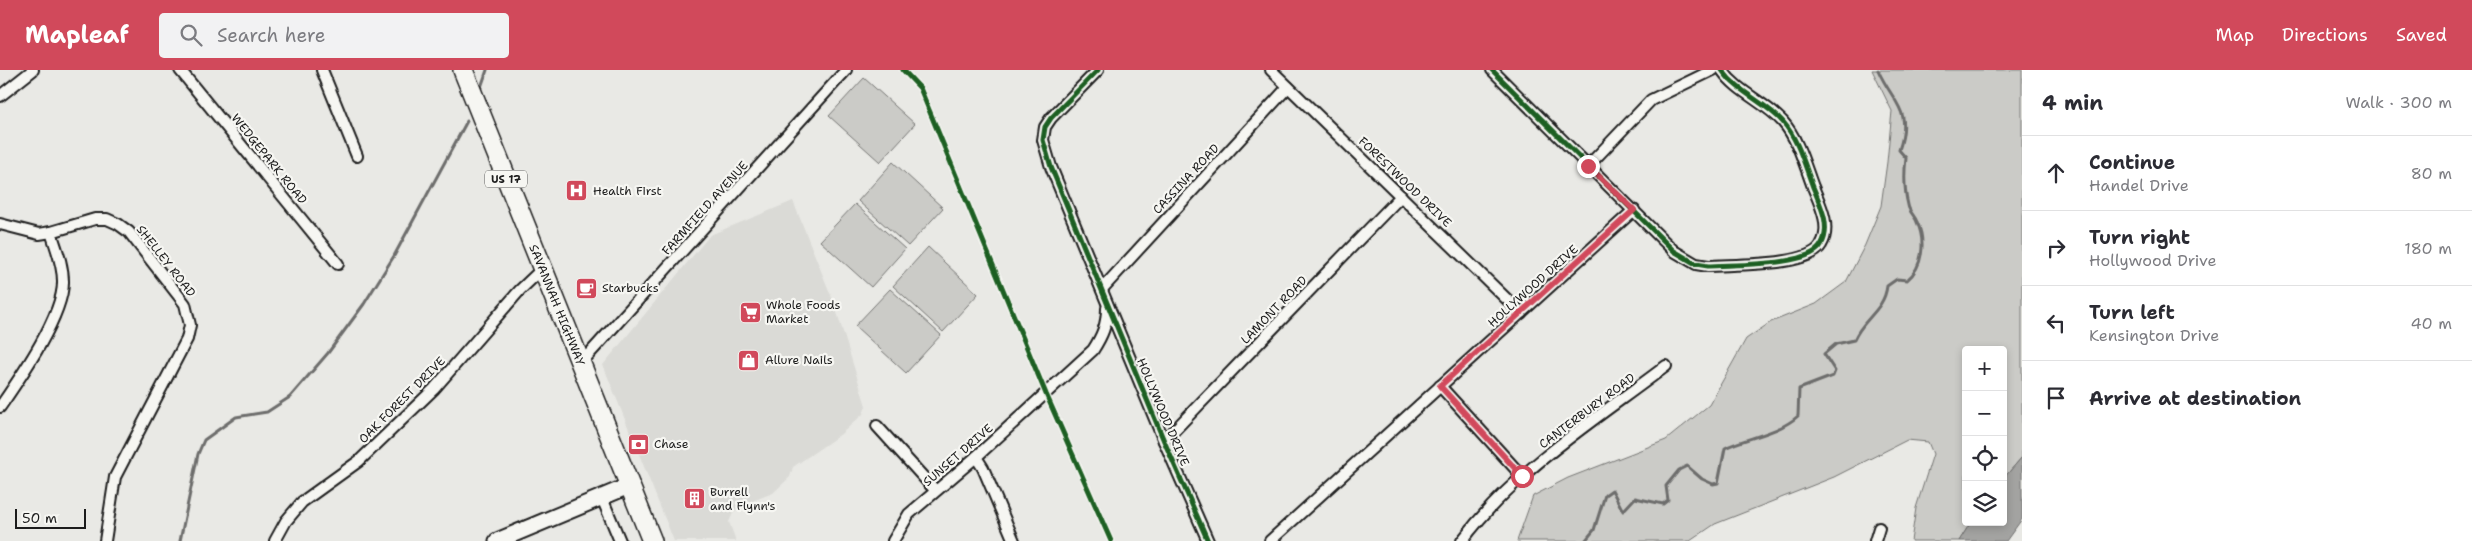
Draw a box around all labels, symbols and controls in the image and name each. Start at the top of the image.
search box [159,13,509,58]
text: Mapleaf [25,19,129,51]
icon: search [177,21,205,49]
text: Search here [217,23,325,48]
text: Map [2216,23,2254,47]
text: Directions [2282,23,2368,47]
text: Saved [2396,23,2447,47]
text: 4 min [2042,89,2103,117]
text: Walk · 300 m [2345,92,2452,113]
street label: WEDGEPARK ROAD [228,110,310,208]
street label: FORESTWOOD DRIVE [1355,133,1455,231]
street label: CASSINA ROAD [1149,140,1223,218]
text: Continue [2089,150,2175,175]
route end [1577,155,1600,178]
street label: FARMFIELD AVENUE [658,158,752,258]
icon: ahead [2042,159,2070,187]
text: 80 m [2411,163,2452,184]
road number: US 17 [485,170,527,188]
text: Handel Drive [2089,175,2189,196]
hospital icon: Health First [565,179,589,203]
place label: Health First [593,183,662,199]
street label: SHELLEY ROAD [133,222,199,300]
text: Turn right [2089,225,2190,250]
icon: right [2042,234,2070,262]
text: 180 m [2404,238,2452,259]
street label: HOLLYWOOD DRIVE [1485,241,1581,331]
street label: SAVANNAH HIGHWAY [525,242,589,369]
text: Hollywood Drive [2089,250,2217,271]
street label: LAMONT ROAD [1237,272,1311,347]
cafe icon: Starbucks [574,276,598,300]
place label: Starbucks [602,280,659,296]
place label: Whole Foods Market [766,297,841,327]
supermarket icon: Whole Foods Market [738,300,762,324]
text: Turn left [2089,300,2175,325]
icon: left [2042,309,2070,337]
text: 40 m [2410,313,2452,334]
text: Kensington Drive [2089,325,2219,346]
map controls [1962,346,2007,526]
button: + [1962,346,2007,391]
shop icon: Allure Nails [737,348,761,372]
place label: Allure Nails [765,352,833,368]
street label: OAK FOREST DRIVE [355,353,449,447]
street label: HOLLYWOOD DRIVE [1133,356,1193,468]
street label: CANTERBURY ROAD [1536,370,1638,452]
icon: arrive [2042,384,2070,412]
text: Arrive at destination [2089,386,2301,411]
button: − [1962,391,2007,436]
street label: SUNSET DRIVE [920,420,996,490]
bank icon: Chase [626,432,650,456]
place label: Chase [654,436,689,452]
button: locate [1962,436,2007,481]
route start [1511,465,1534,488]
button: layers [1962,481,2007,526]
place label: Burrell and Flynn's [710,484,776,514]
building icon: Burrell and Flynn's [682,487,706,511]
scale bar [15,506,86,529]
text: 50 m [22,509,57,527]

